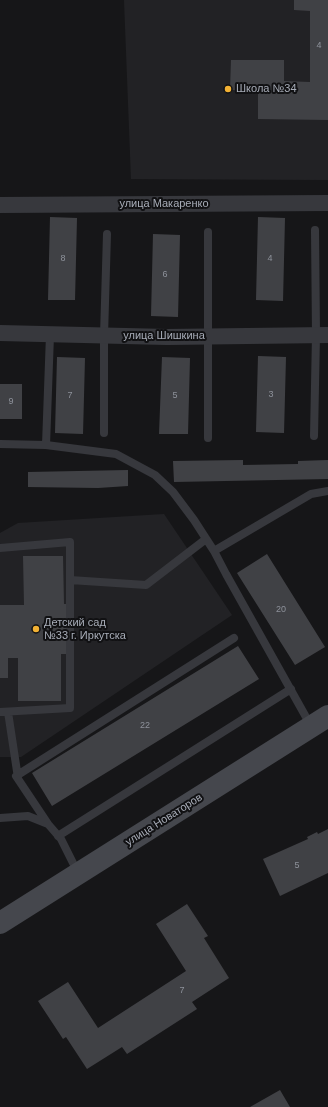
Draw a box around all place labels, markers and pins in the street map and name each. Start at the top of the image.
place label: Школа №34 [236,82,297,96]
marker: Школа №34 [223,84,233,94]
place label: Детский сад №33 г. Иркутска [44,616,126,642]
marker: Детский сад №33 г. Иркутска [31,624,41,634]

